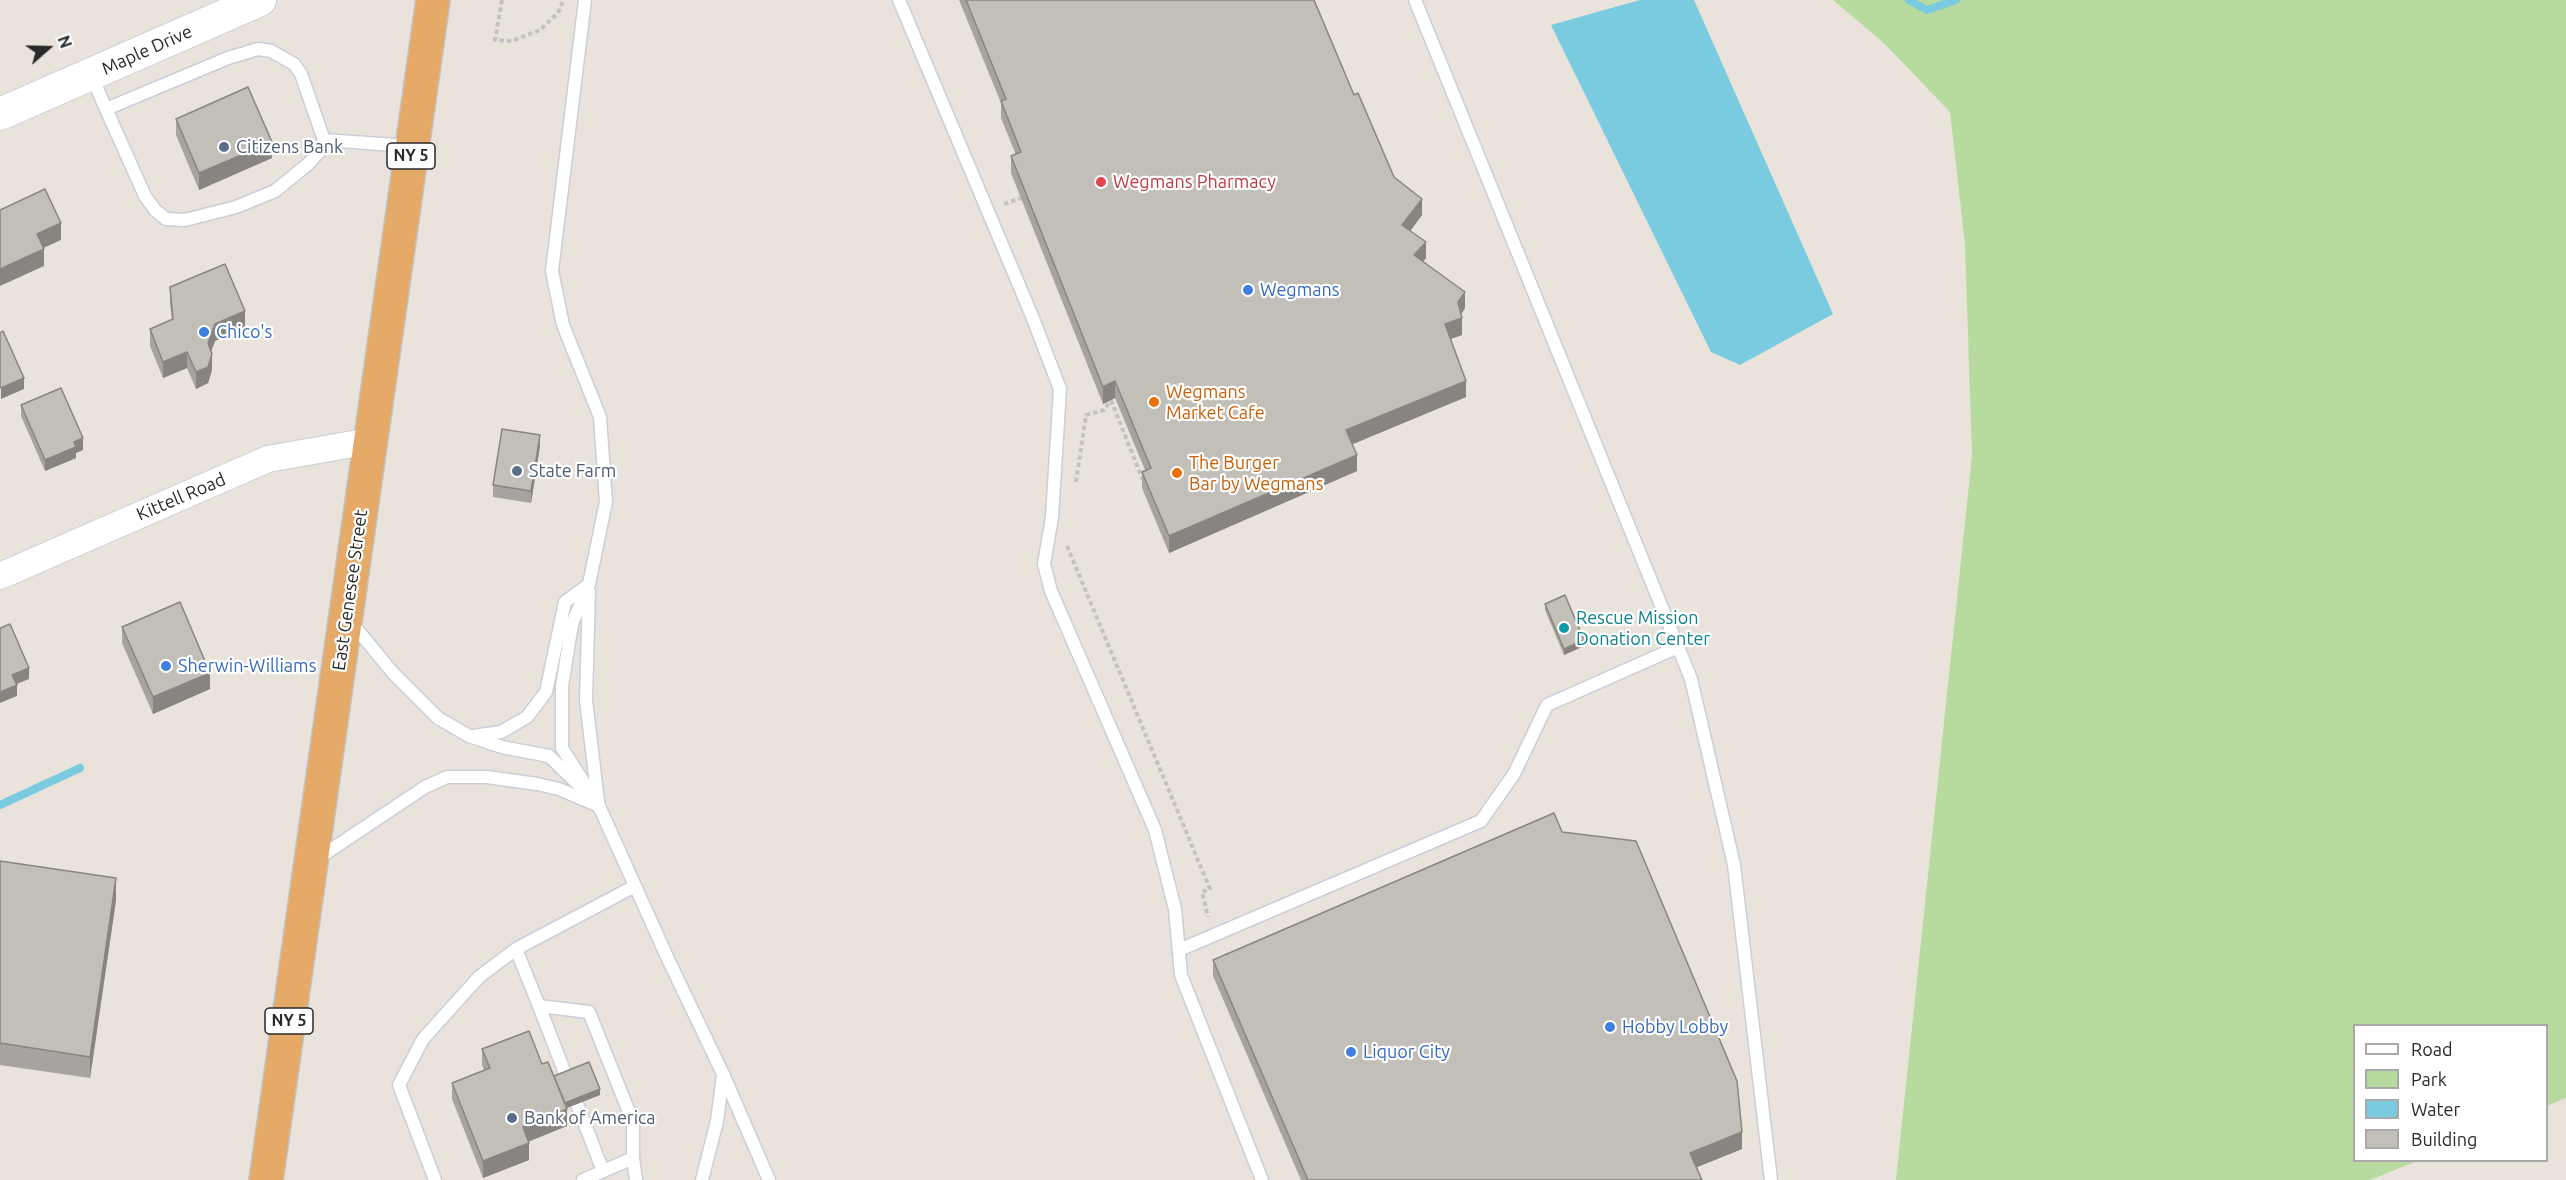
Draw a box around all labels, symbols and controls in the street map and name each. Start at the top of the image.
north arrow [18,18,78,78]
street label: Maple Drive [98,20,196,80]
text: N [54,33,75,51]
place label: Citizens Bank [236,136,343,158]
marker: Citizens Bank [217,140,231,154]
road number: NY 5 [387,143,435,169]
place label: Wegmans Pharmacy [1113,171,1276,193]
marker: Wegmans Pharmacy [1094,175,1108,189]
place label: Wegmans [1260,279,1340,301]
marker: Wegmans [1241,283,1255,297]
place label: Chico's [216,321,272,343]
marker: Chico's [197,325,211,339]
place label: Wegmans Market Cafe [1166,381,1265,424]
marker: Wegmans Market Cafe [1147,395,1161,409]
place label: The Burger Bar by Wegmans [1189,452,1323,494]
place label: State Farm [529,460,616,482]
marker: State Farm [510,464,524,478]
marker: The Burger Bar by Wegmans [1170,466,1184,480]
street label: Kittell Road [133,469,229,525]
street label: East Genesee Street [328,508,372,672]
place label: Rescue Mission Donation Center [1576,607,1710,650]
marker: Rescue Mission Donation Center [1557,621,1571,635]
place label: Sherwin-Williams [178,655,316,677]
marker: Sherwin-Williams [159,659,173,673]
road number: NY 5 [265,1008,313,1034]
place label: Hobby Lobby [1622,1016,1728,1038]
marker: Hobby Lobby [1603,1020,1617,1034]
legend [2353,1024,2548,1162]
text: Road [2411,1039,2453,1059]
place label: Liquor City [1363,1041,1450,1063]
marker: Liquor City [1344,1045,1358,1059]
text: Park [2411,1069,2447,1089]
text: Water [2411,1099,2460,1119]
place label: Bank of America [524,1107,656,1129]
marker: Bank of America [505,1111,519,1125]
text: Building [2411,1129,2477,1149]

